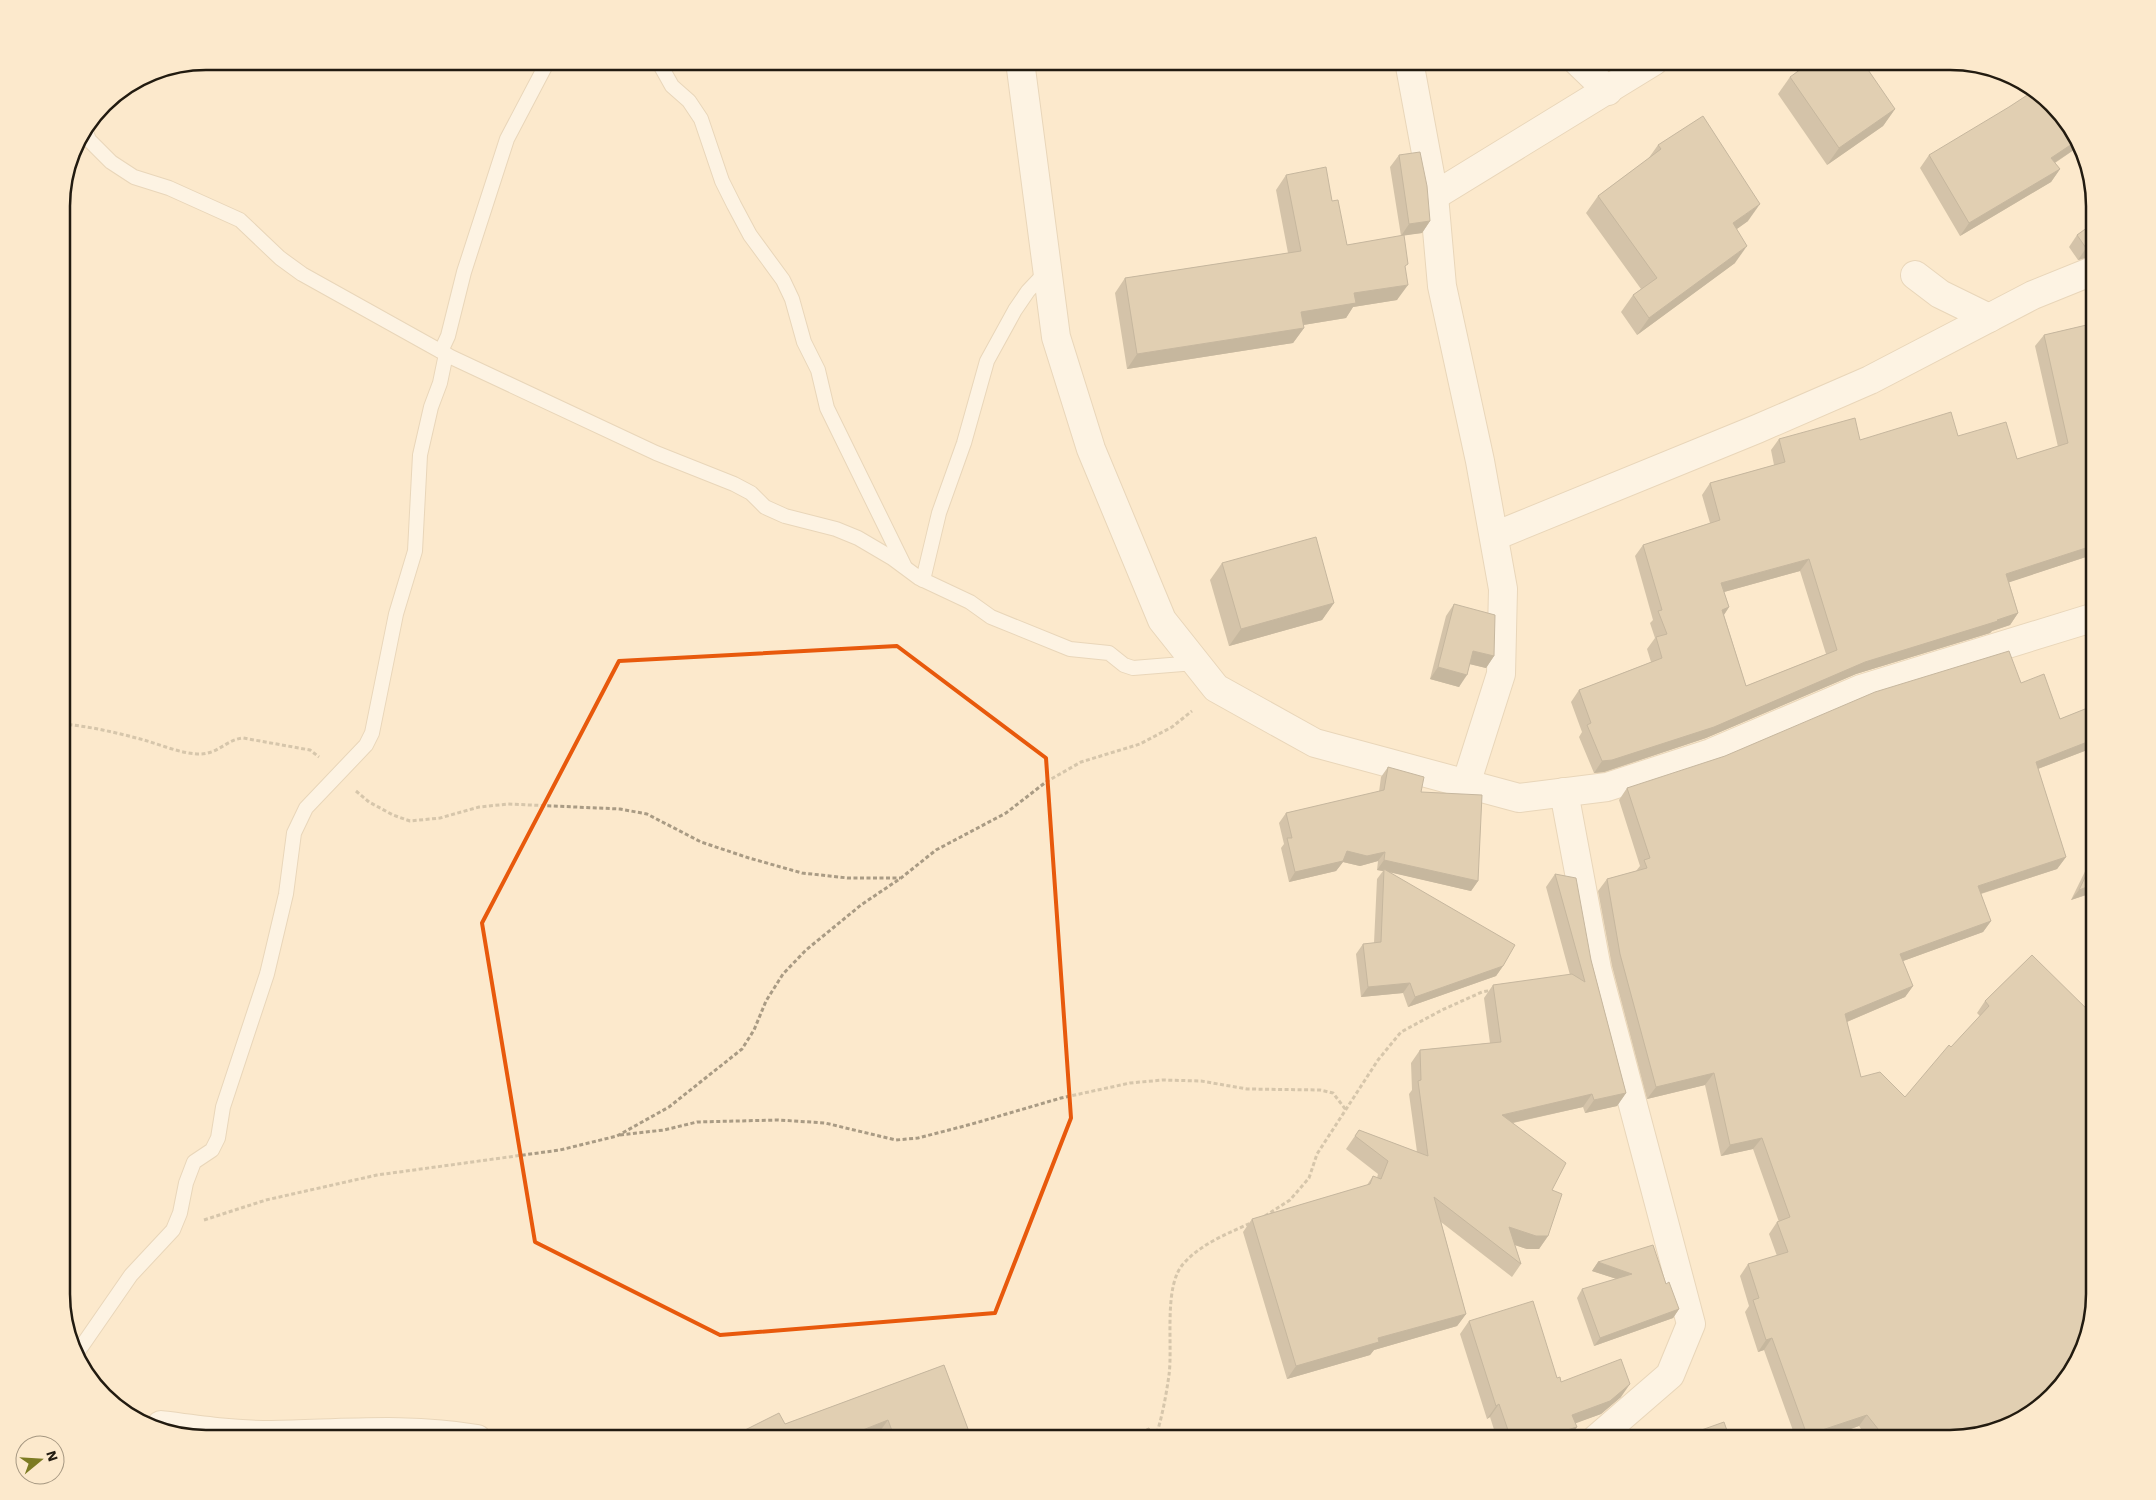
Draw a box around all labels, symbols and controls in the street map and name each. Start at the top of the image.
north arrow [15,1435,65,1485]
text: N [43,1449,62,1463]

